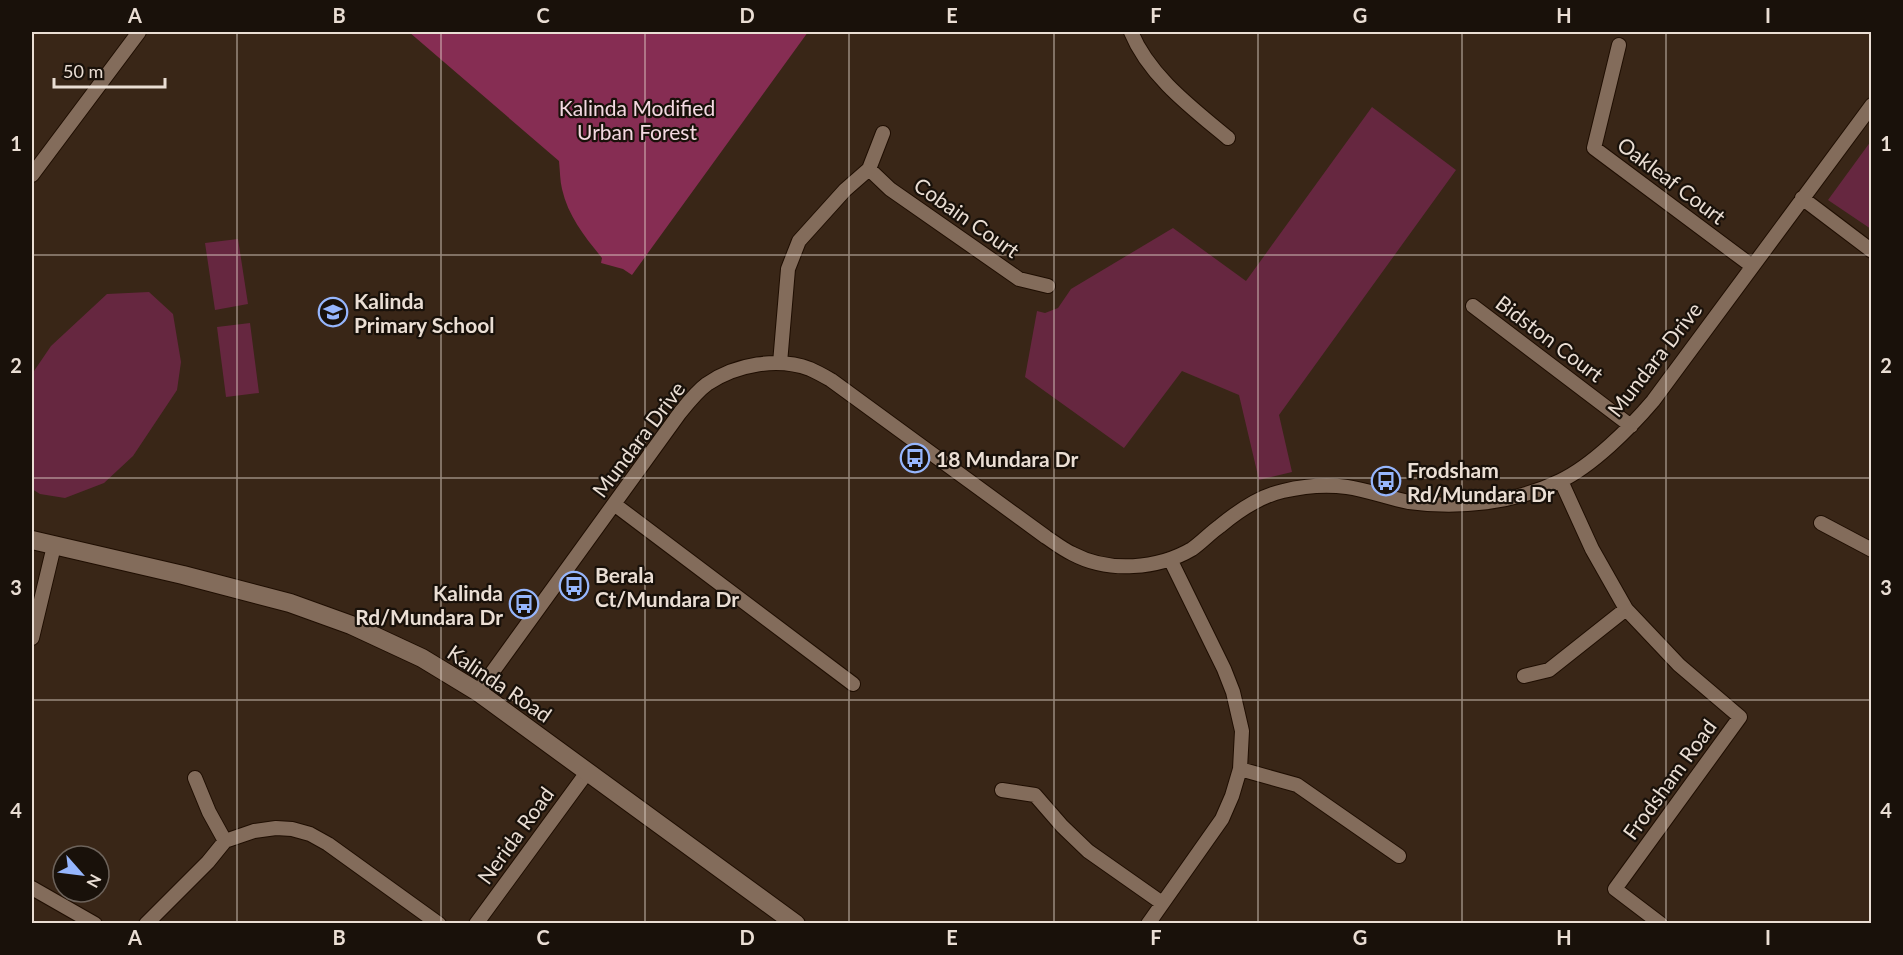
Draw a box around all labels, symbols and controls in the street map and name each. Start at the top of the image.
text: A [127,3,142,27]
text: B [332,3,346,27]
text: C [536,3,550,27]
text: D [739,3,755,27]
text: E [946,3,958,27]
text: F [1150,3,1162,27]
text: G [1353,3,1367,27]
text: H [1556,3,1572,27]
text: I [1765,3,1771,27]
scale bar [54,51,165,89]
text: 50 m [63,60,103,82]
park label: Kalinda Modified Urban Forest [559,95,715,144]
text: 1 [10,131,22,155]
street label: Oakleaf Court [1613,131,1731,229]
text: 1 [1880,131,1892,155]
street label: Cobain Court [910,172,1025,263]
place label: Kalinda Primary School [354,288,495,337]
street label: Bidston Court [1491,289,1609,387]
school or university icon: Kalinda Primary School [317,296,349,328]
street label: Mundara Drive [1602,297,1706,421]
text: 2 [10,353,22,377]
text: 2 [1880,353,1892,377]
street label: Mundara Drive [586,376,690,502]
bus stop icon: 18 Mundara Dr [899,442,931,474]
place label: 18 Mundara Dr [936,446,1079,471]
place label: Frodsham Rd/Mundara Dr [1407,457,1555,506]
bus stop icon: Frodsham Rd/Mundara Dr [1370,465,1402,497]
place label: Berala Ct/Mundara Dr [595,562,739,611]
bus stop icon: Berala Ct/Mundara Dr [558,570,590,602]
text: 3 [10,575,22,599]
text: 3 [1880,575,1892,599]
place label: Kalinda Rd/Mundara Dr [355,580,503,629]
bus stop icon: Kalinda Rd/Mundara Dr [508,588,540,620]
street label: Kalinda Road [443,639,557,727]
street label: Frodsham Road [1617,714,1721,844]
street label: Nerida Road [471,782,559,888]
text: 4 [10,798,22,822]
text: 4 [1880,798,1892,822]
north arrow [51,844,111,904]
text: N [83,871,106,891]
text: A [127,925,142,949]
text: B [332,925,346,949]
text: C [536,925,550,949]
text: D [739,925,755,949]
text: E [946,925,958,949]
text: F [1150,925,1162,949]
text: G [1353,925,1367,949]
text: H [1556,925,1572,949]
text: I [1765,925,1771,949]

